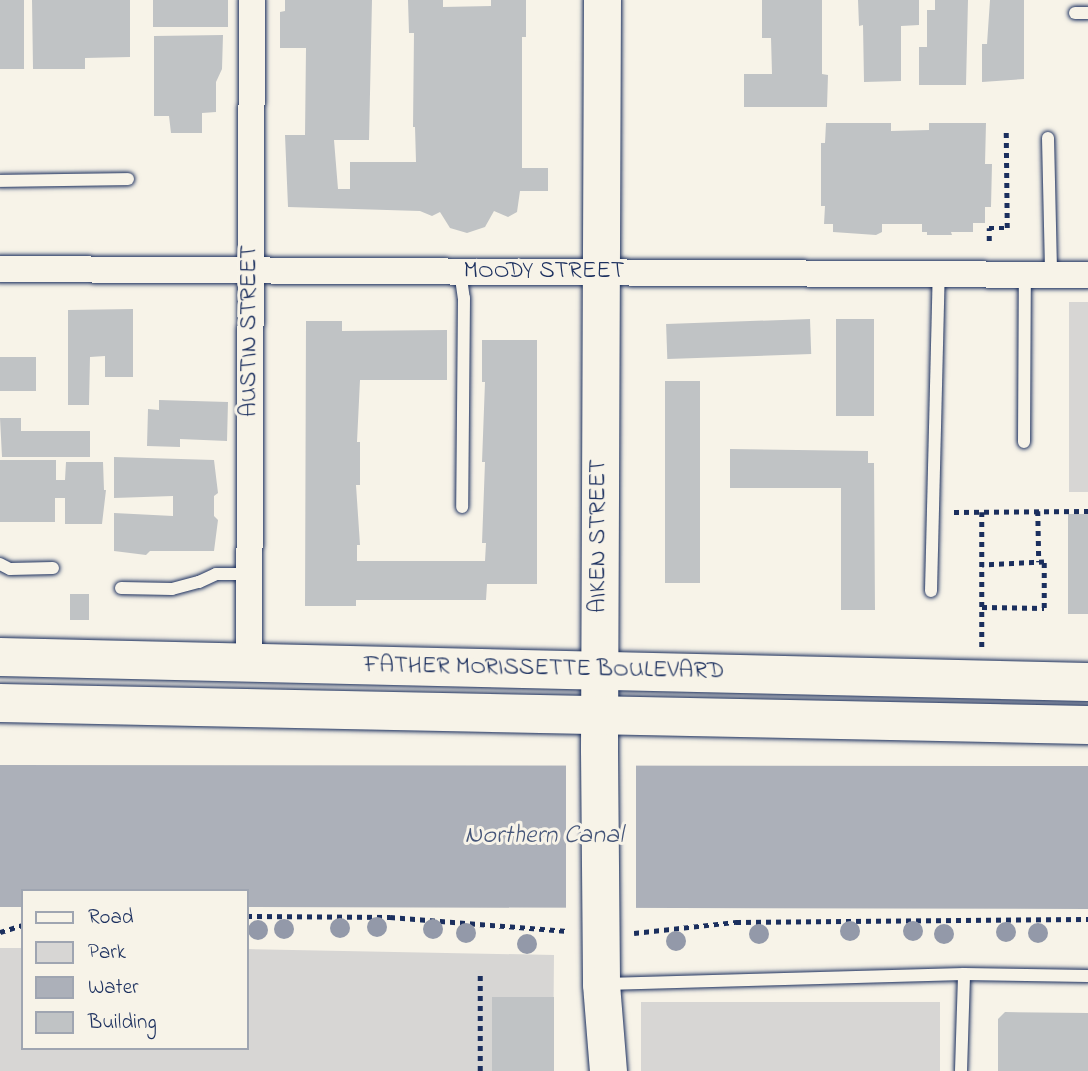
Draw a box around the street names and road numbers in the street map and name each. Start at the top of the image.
street label: AUSTIN STREET [236,245,264,417]
street label: MOODY STREET [464,258,624,286]
street label: AIKEN STREET [585,459,613,613]
street label: FATHER MORISSETTE BOULEVARD [364,651,724,687]

